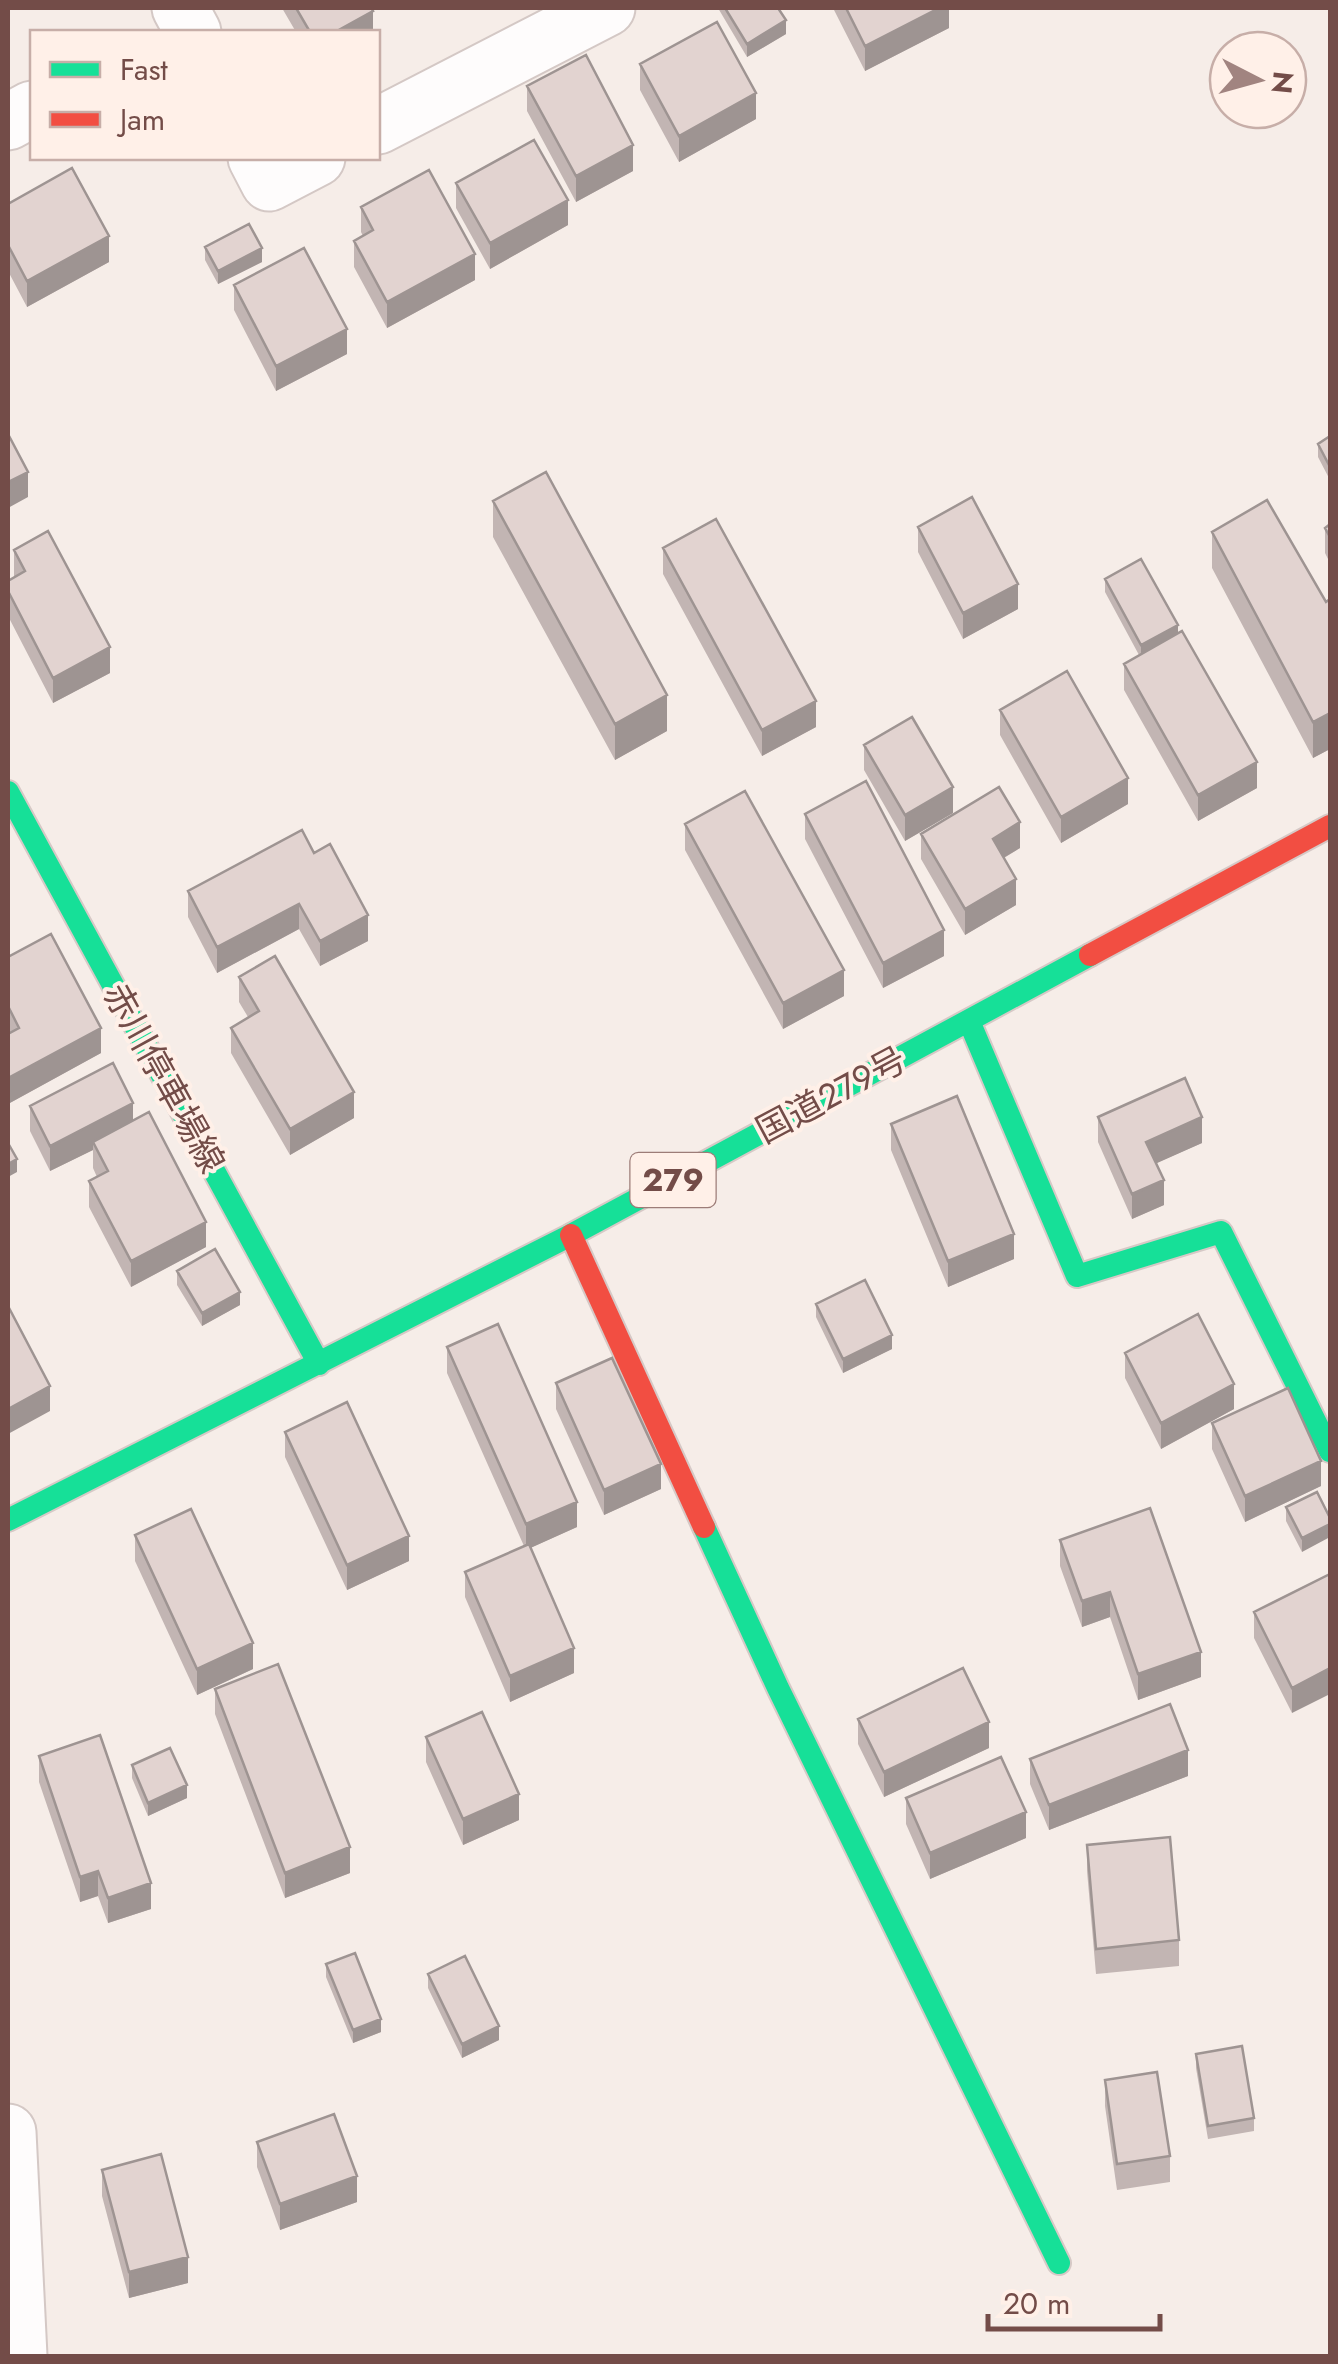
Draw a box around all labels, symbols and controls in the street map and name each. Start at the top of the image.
legend [30,30,380,160]
north arrow [1208,30,1308,130]
text: Fast [120,48,169,91]
text: N [1261,69,1304,96]
text: Jam [116,98,165,141]
street label: 赤川停車場線 [91,974,237,1182]
street label: 国道279号 [747,1035,915,1155]
road number: 279 [630,1153,716,1207]
scale bar [988,2269,1160,2331]
text: 20 m [1003,2282,1070,2325]

